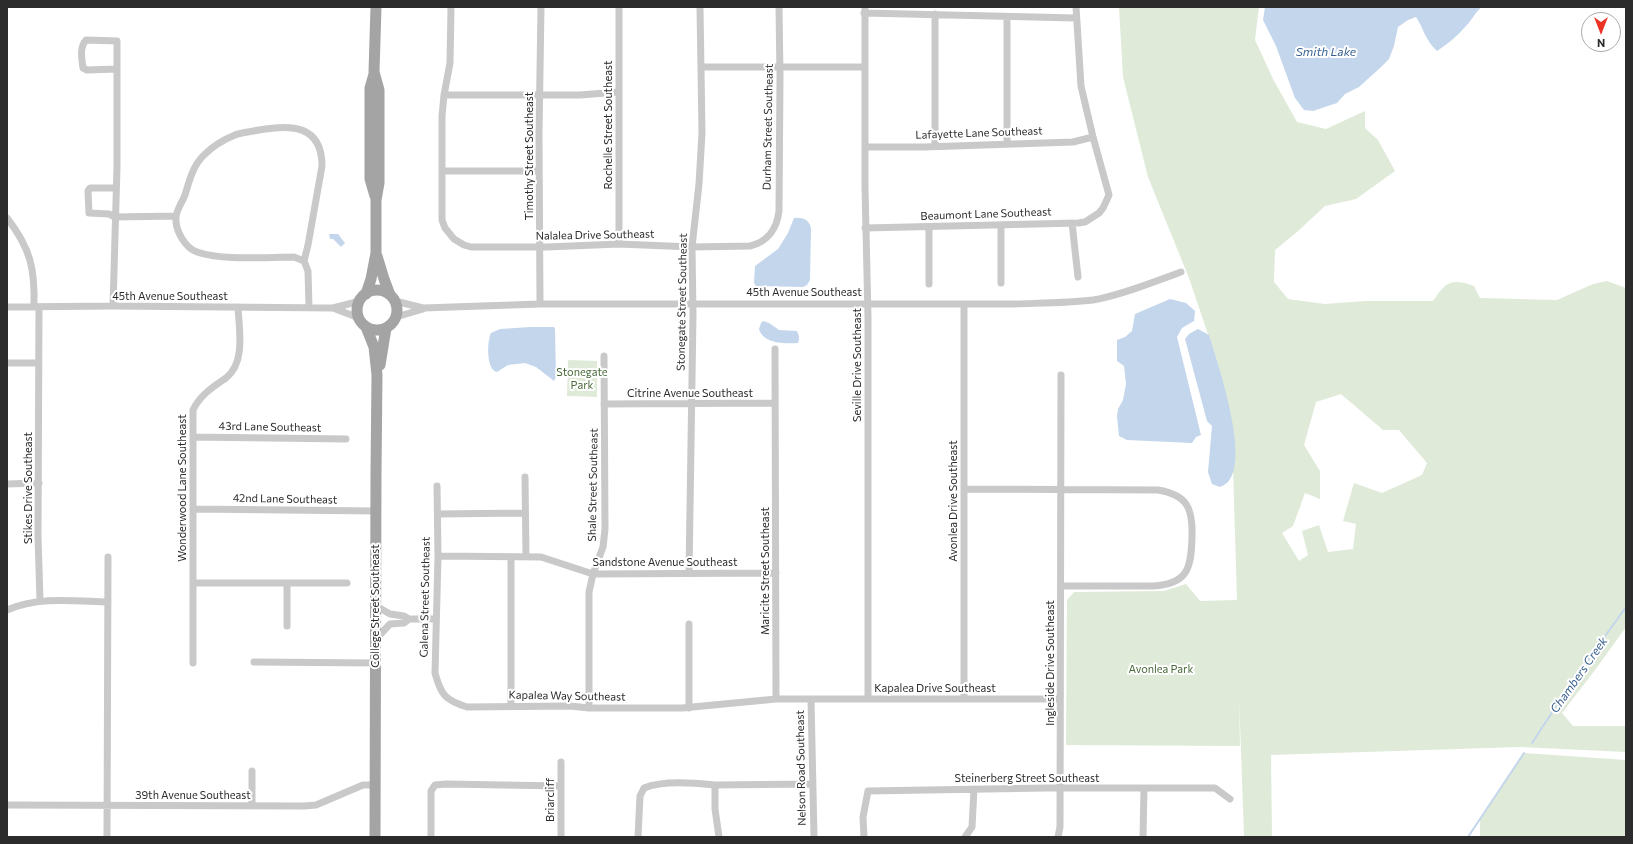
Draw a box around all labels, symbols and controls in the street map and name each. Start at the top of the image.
north arrow [1581,12,1621,52]
text: N [1597,37,1605,50]
water label: Smith Lake [1296,45,1356,59]
street label: Rochelle Street Southeast [601,61,615,189]
street label: Durham Street Southeast [760,64,776,190]
street label: Timothy Street Southeast [522,92,536,220]
street label: Lafayette Lane Southeast [915,124,1043,142]
street label: Beaumont Lane Southeast [920,205,1052,223]
street label: Nalalea Drive Southeast [536,227,654,243]
street label: Stonegate Street Southeast [674,233,690,371]
street label: 45th Avenue Southeast [746,285,862,299]
street label: 45th Avenue Southeast [112,289,228,303]
street label: Seville Drive Southeast [850,308,864,422]
park label: Stonegate Park [556,365,608,391]
street label: Citrine Avenue Southeast [627,386,753,400]
street label: Wonderwood Lane Southeast [175,414,189,562]
street label: 43rd Lane Southeast [218,420,322,434]
street label: Shale Street Southeast [585,428,601,542]
street label: Stikes Drive Southeast [21,432,35,544]
street label: Avonlea Drive Southeast [946,440,960,562]
street label: 42nd Lane Southeast [233,491,337,507]
street label: Maricite Street Southeast [758,507,772,635]
street label: Galena Street Southeast [417,536,433,658]
street label: College Street Southeast [368,544,382,668]
street label: Sandstone Avenue Southeast [593,555,737,569]
street label: Ingleside Drive Southeast [1043,600,1057,726]
water label: Chambers Creek [1547,634,1611,716]
park label: Avonlea Park [1129,662,1193,676]
street label: Kapalea Drive Southeast [874,681,996,695]
street label: Kapalea Way Southeast [508,688,626,704]
street label: Nelson Road Southeast [793,710,809,826]
street label: Steinerberg Street Southeast [955,771,1099,785]
street label: Briarcliff [543,778,557,822]
street label: 39th Avenue Southeast [135,788,251,802]

